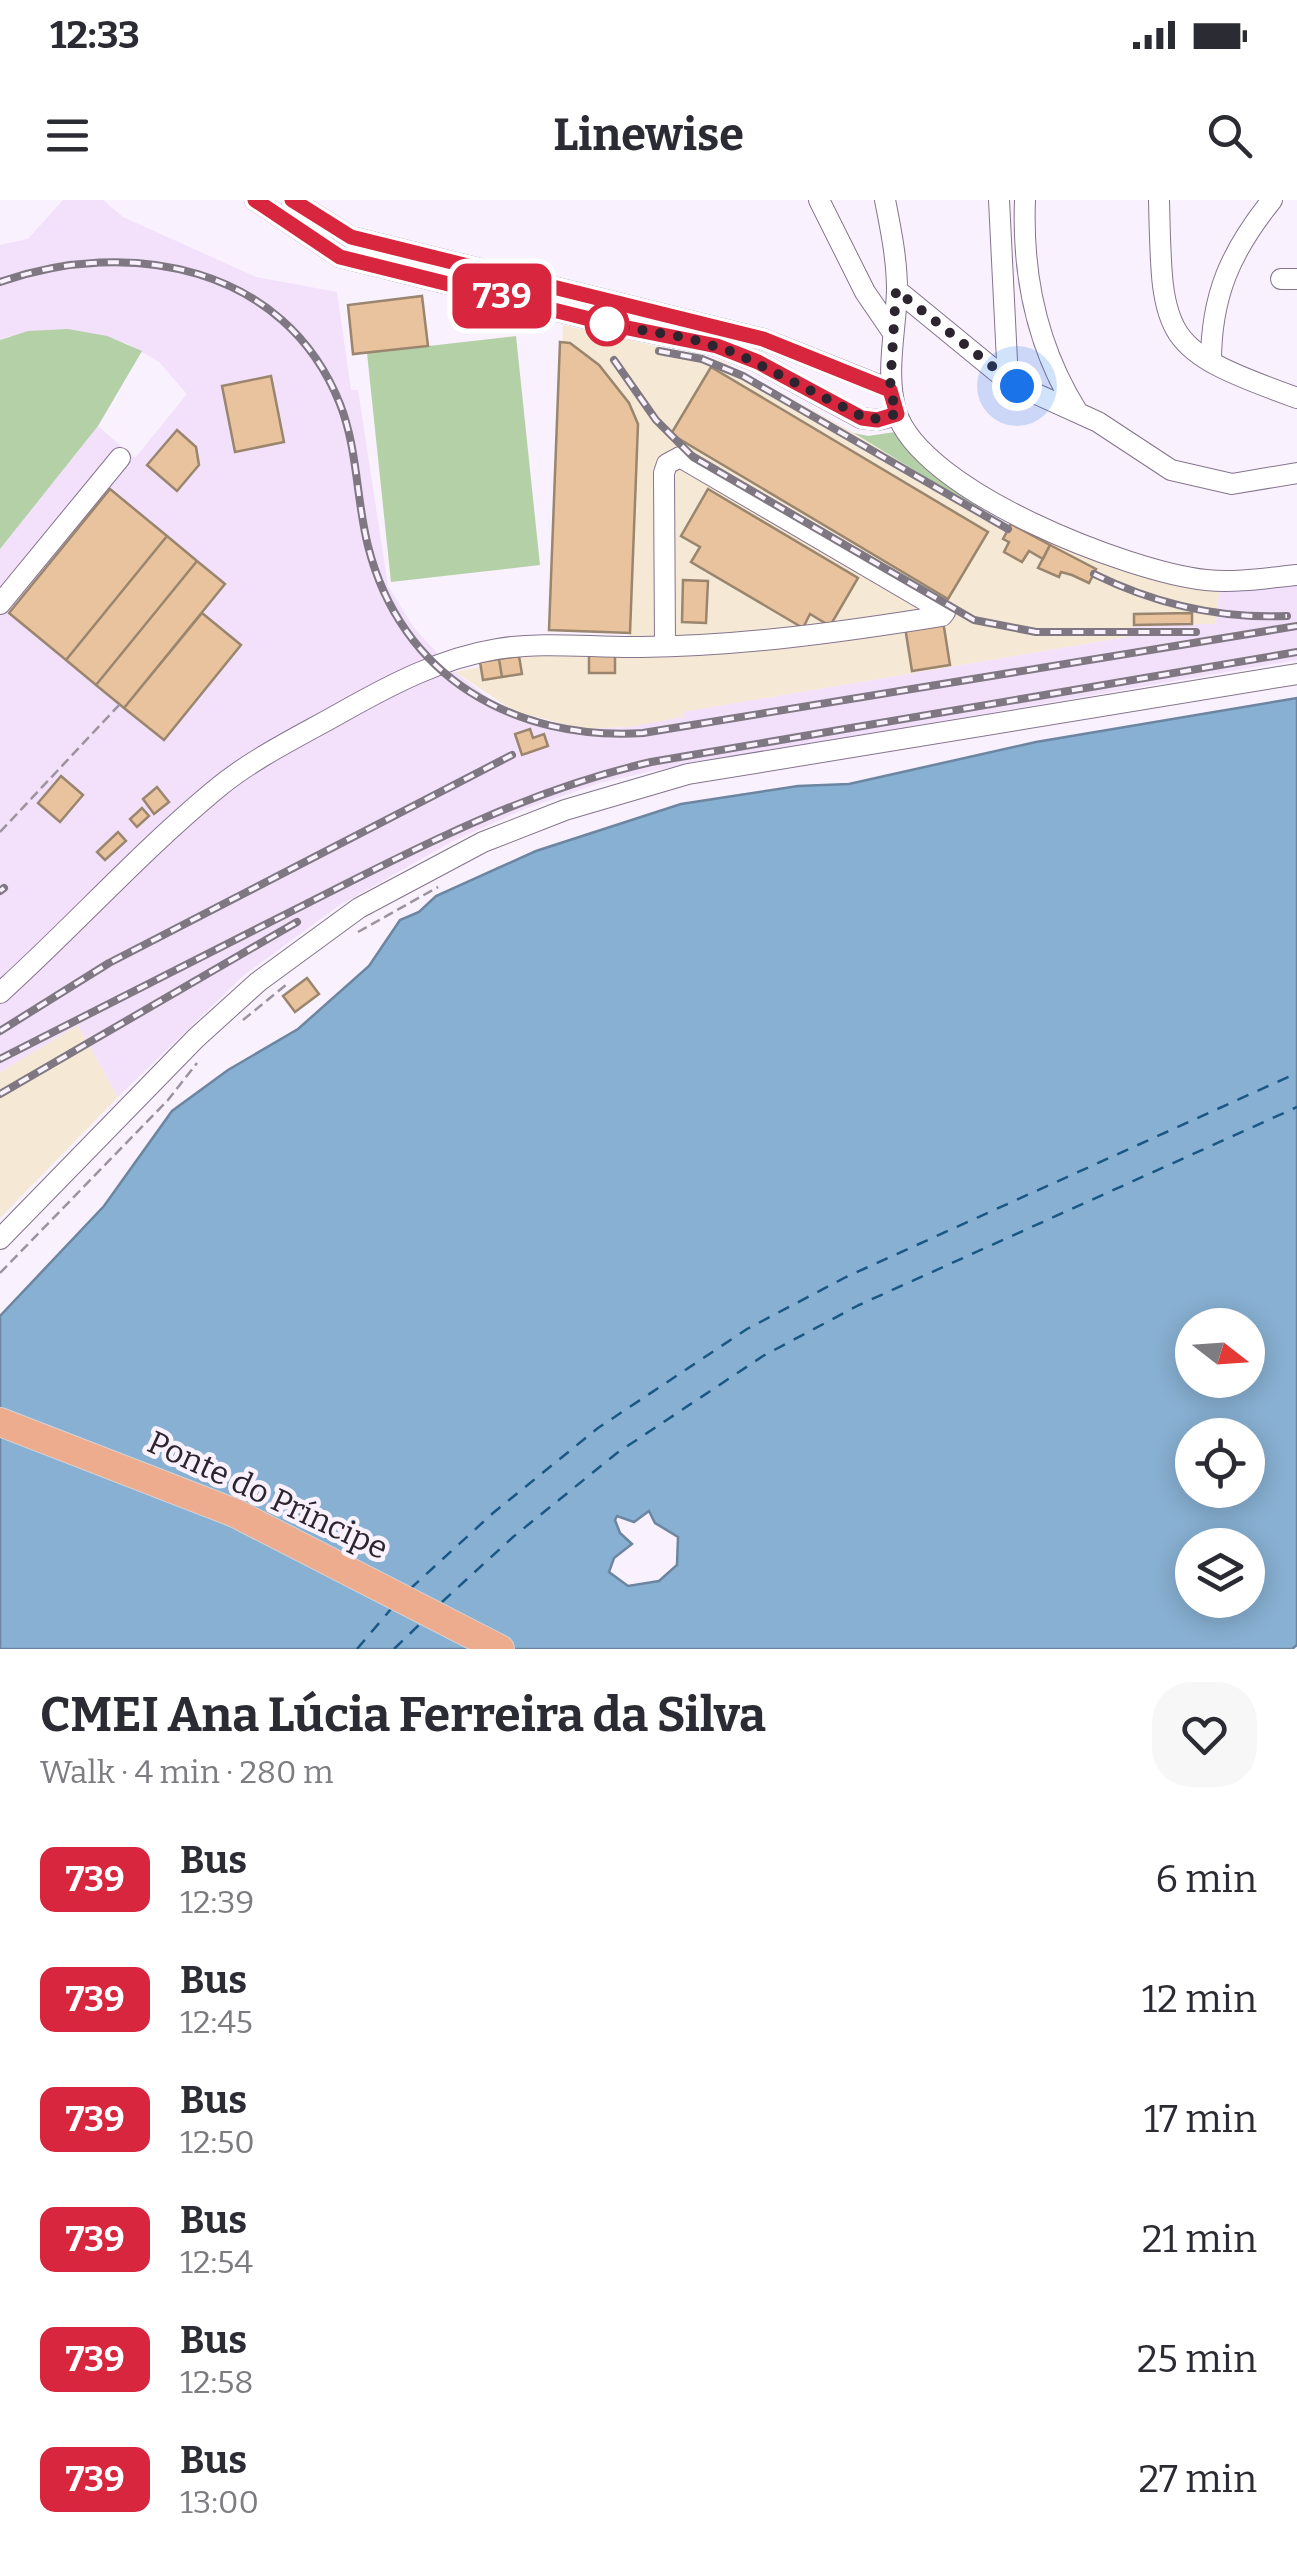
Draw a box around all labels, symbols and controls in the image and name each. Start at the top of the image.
text: 12:33 [50,12,140,58]
icon: menu [40,108,95,163]
text: Linewise [553,108,744,162]
icon: search [1202,108,1257,163]
line badge: 739 [444,264,560,328]
text: 739 [472,275,532,317]
unlabelled marker [586,303,628,345]
your location [992,361,1042,411]
north arrow [1175,1308,1265,1398]
map controls [1175,1308,1265,1618]
button: locate [1175,1418,1265,1508]
street label: Ponte do Príncipe [142,1423,394,1567]
button: layers [1175,1528,1265,1618]
button: heart [1152,1682,1257,1787]
text: CMEI Ana Lúcia Ferreira da Silva [40,1686,766,1744]
text: Walk · 4 min · 280 m [40,1753,334,1791]
text: Bus [180,1837,247,1883]
text: 6 min [1155,1856,1257,1902]
text: 739 [65,1858,125,1900]
text: 12:39 [180,1883,254,1921]
text: Bus [180,1957,247,2003]
text: 12 min [1142,1976,1257,2022]
text: 739 [65,1978,125,2020]
text: 12:45 [180,2003,253,2041]
text: Bus [180,2077,247,2123]
text: 17 min [1144,2096,1257,2142]
text: 739 [65,2098,125,2140]
text: 12:50 [180,2123,255,2161]
text: Bus [180,2197,247,2243]
text: 21 min [1142,2216,1257,2262]
text: 739 [65,2218,125,2260]
text: 12:54 [180,2243,253,2281]
text: Bus [180,2317,247,2363]
text: 25 min [1137,2336,1257,2382]
text: 739 [65,2338,125,2380]
text: 12:58 [180,2363,253,2401]
text: Bus [180,2437,247,2483]
text: 27 min [1138,2456,1257,2502]
text: 739 [65,2458,125,2500]
text: 13:00 [180,2483,259,2521]

